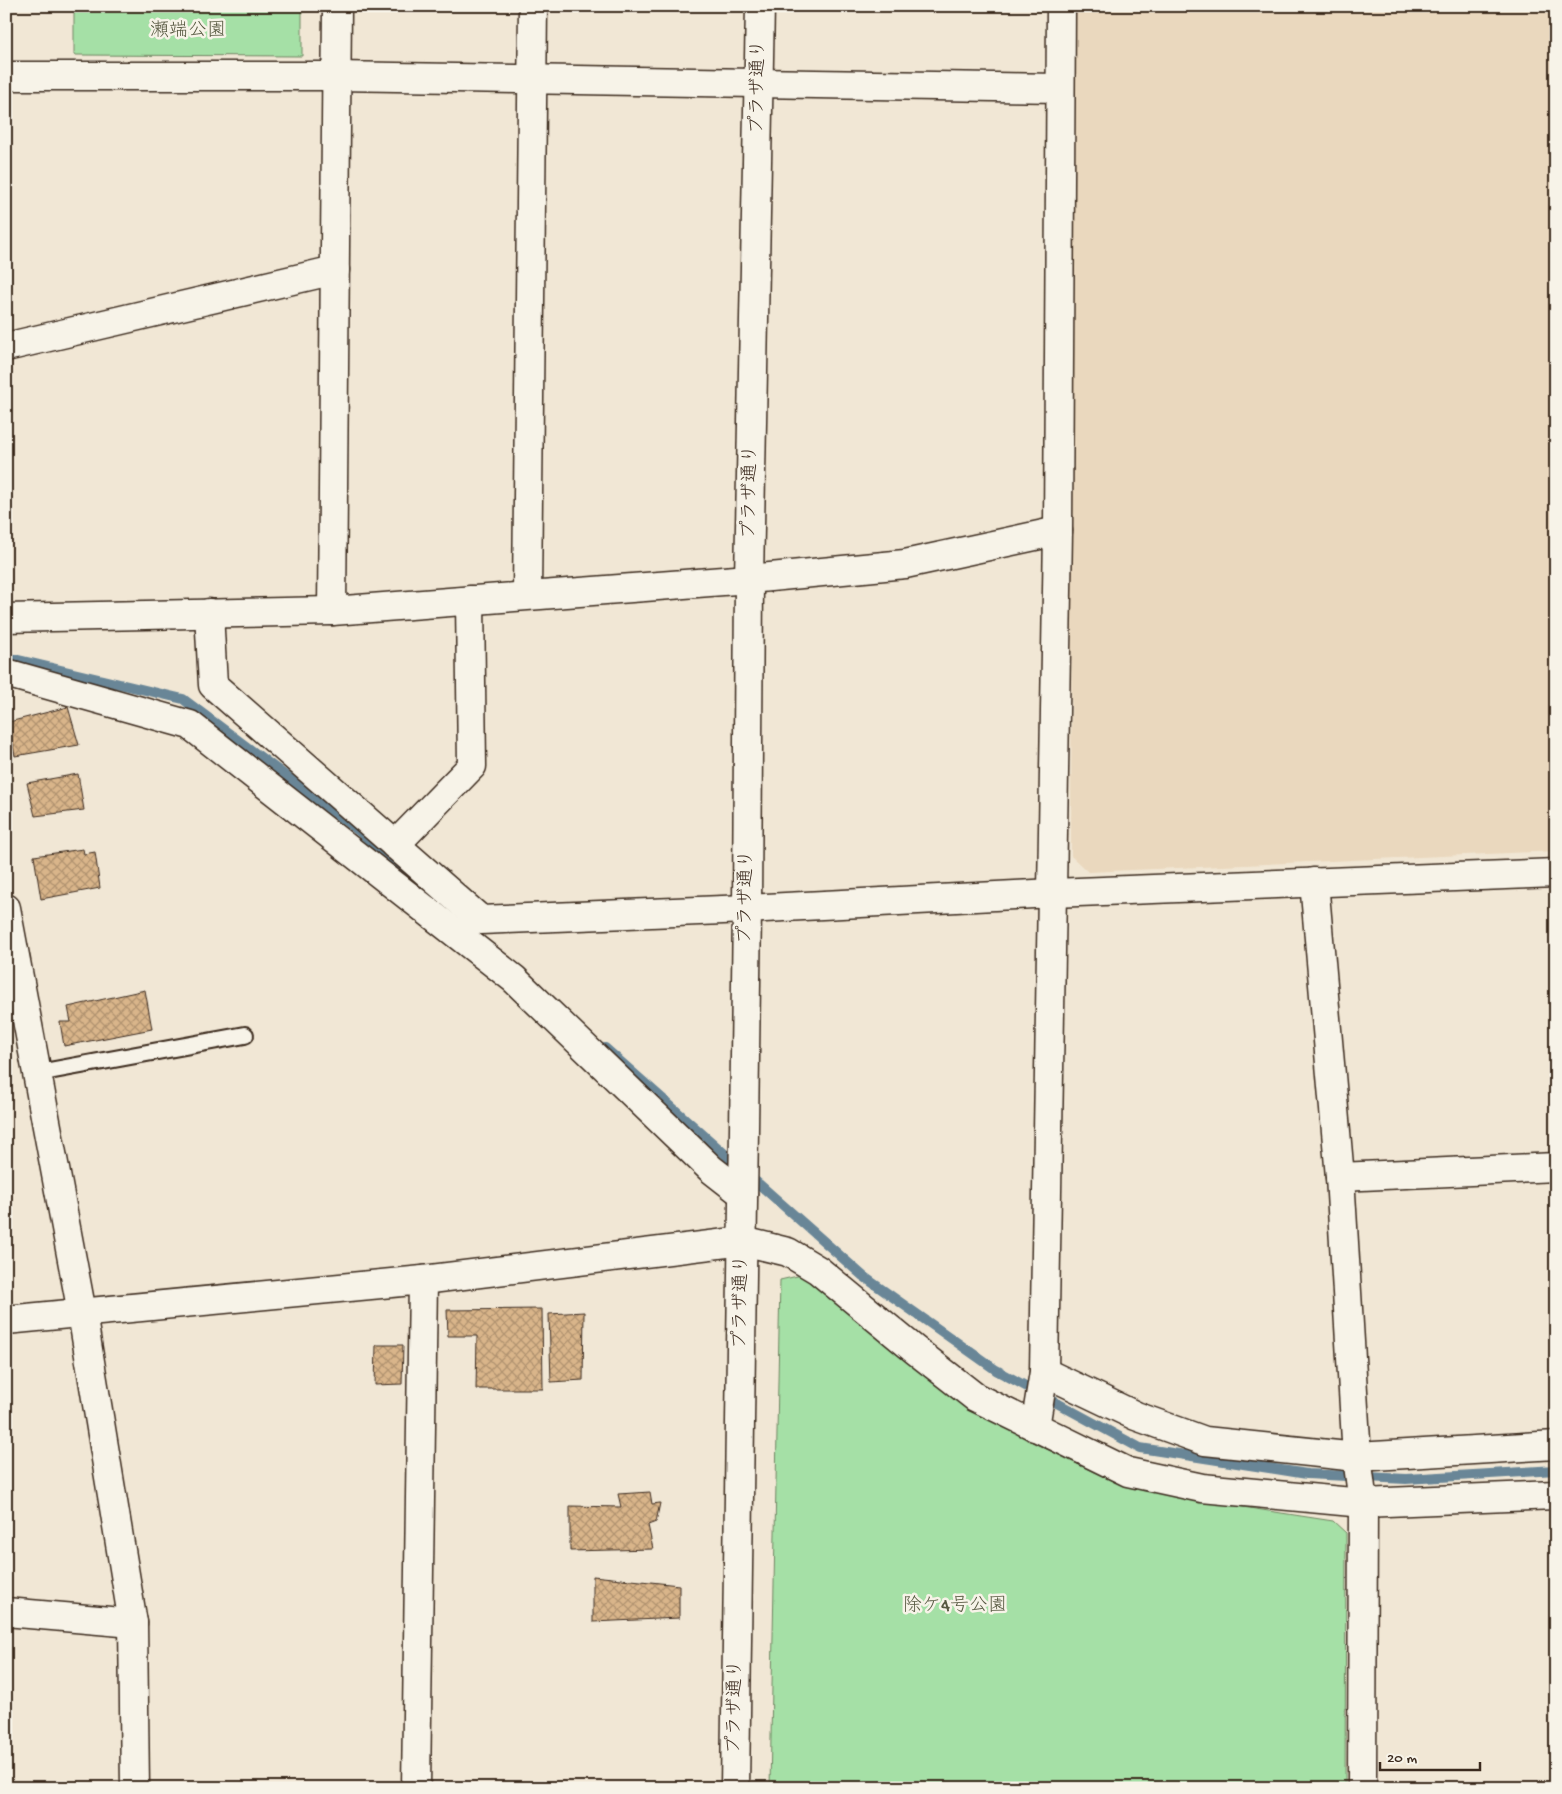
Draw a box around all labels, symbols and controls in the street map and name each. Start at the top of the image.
park label: 瀬端公園 [150,19,226,43]
street label: プラザ通り [747,39,771,135]
street label: プラザ通り [739,444,763,540]
street label: プラザ通り [735,849,759,945]
street label: プラザ通り [730,1254,754,1350]
park label: 除ケ4号公園 [903,1595,1007,1618]
street label: プラザ通り [724,1659,748,1755]
scale bar [1380,1739,1480,1771]
text: 20 m [1387,1750,1417,1768]

